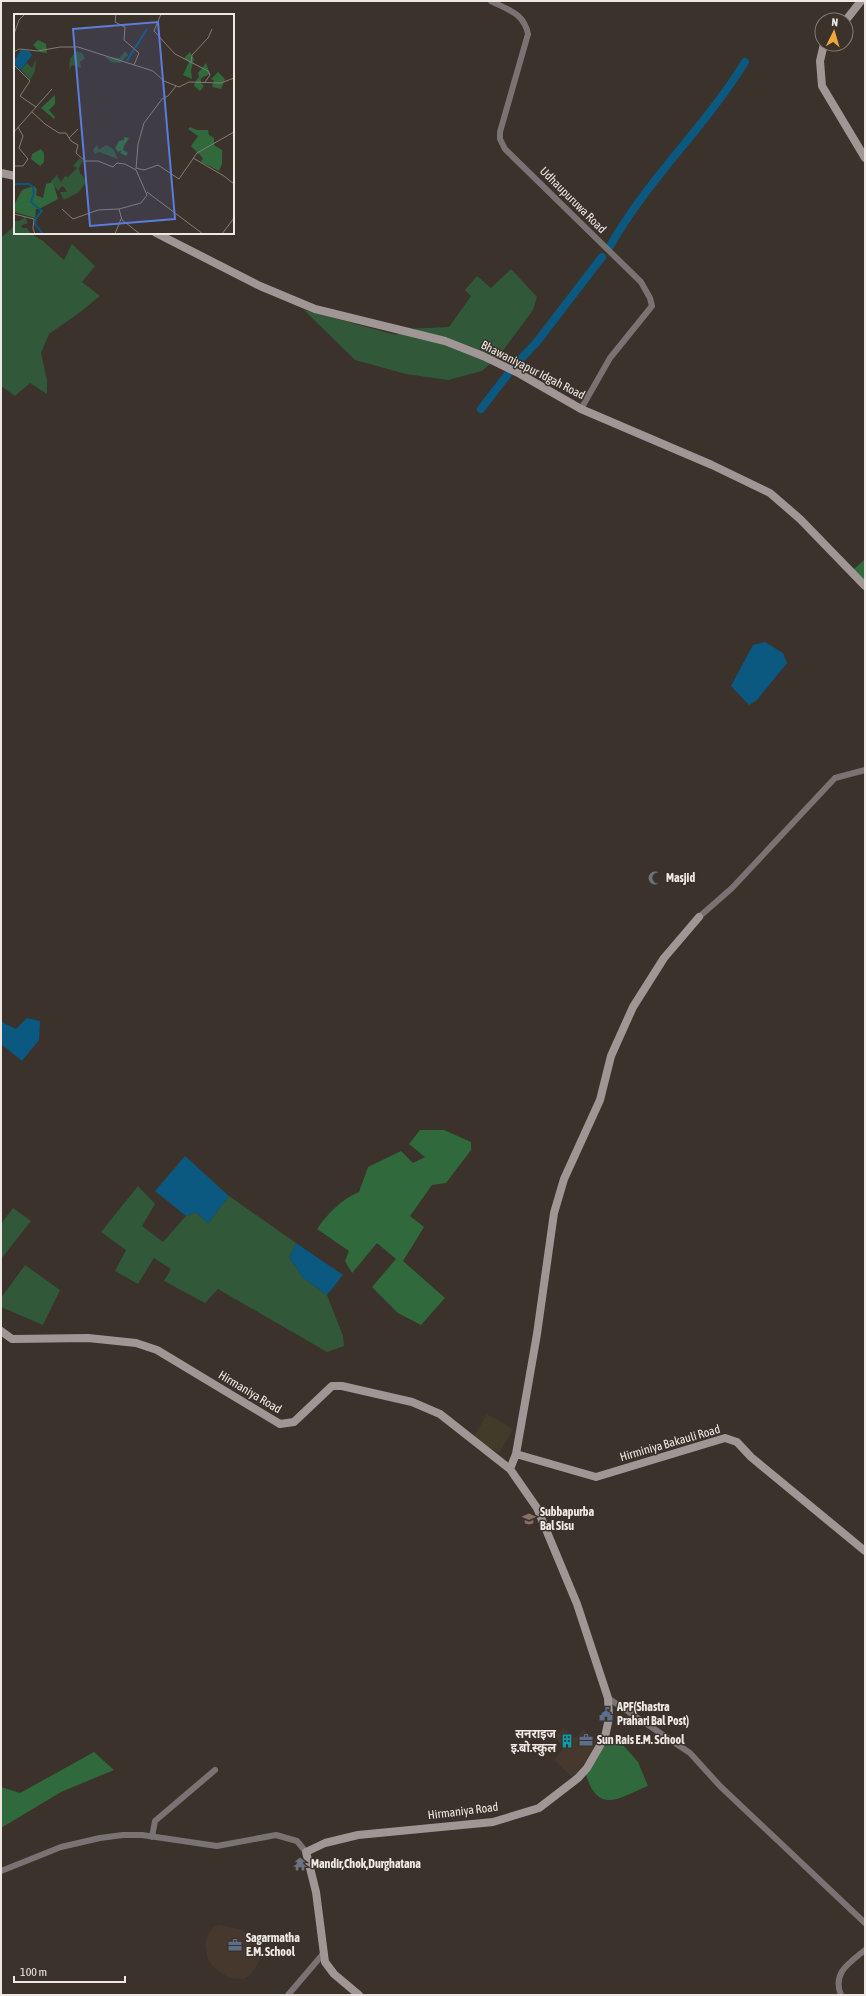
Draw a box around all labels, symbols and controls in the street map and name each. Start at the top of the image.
north arrow [814,12,854,52]
inset map [14,14,234,234]
text: N [831,16,839,28]
street label: Udhaupuruwa Road [537,164,609,236]
street label: Bhawaniyapur Idgah Road [479,338,587,402]
mosque icon: Masjid [647,870,663,886]
place label: Masjid [666,871,695,885]
street label: Hirmaniya Road [216,1368,284,1416]
street label: Hirminiya Bakauli Road [618,1422,722,1464]
place label: Subbapurba Bal Sisu [540,1505,595,1533]
school or university icon: Subbapurba Bal Sisu [521,1511,537,1527]
place label: APF(Shastra Prahari Bal Post) [616,1700,689,1728]
public building icon: APF(Shastra Prahari Bal Post) [598,1706,614,1722]
place label: सनराइज इ.बाे.स्कुल [511,1727,557,1757]
office icon: Sun Rais E.M. School [578,1732,594,1748]
building icon: सनराइज इ.बाे.स्कुल [559,1733,575,1749]
place label: Sun Rais E.M. School [597,1733,685,1747]
street label: Hirmaniya Road [427,1800,499,1822]
temple icon: Mandir,Chok,Durghatana [292,1856,308,1872]
place label: Mandir,Chok,Durghatana [311,1857,421,1871]
place label: Sagarmatha E.M. School [246,1931,300,1959]
office icon: Sagarmatha E.M. School [227,1937,243,1953]
scale bar [14,1958,125,1984]
text: 100 m [20,1965,47,1979]

